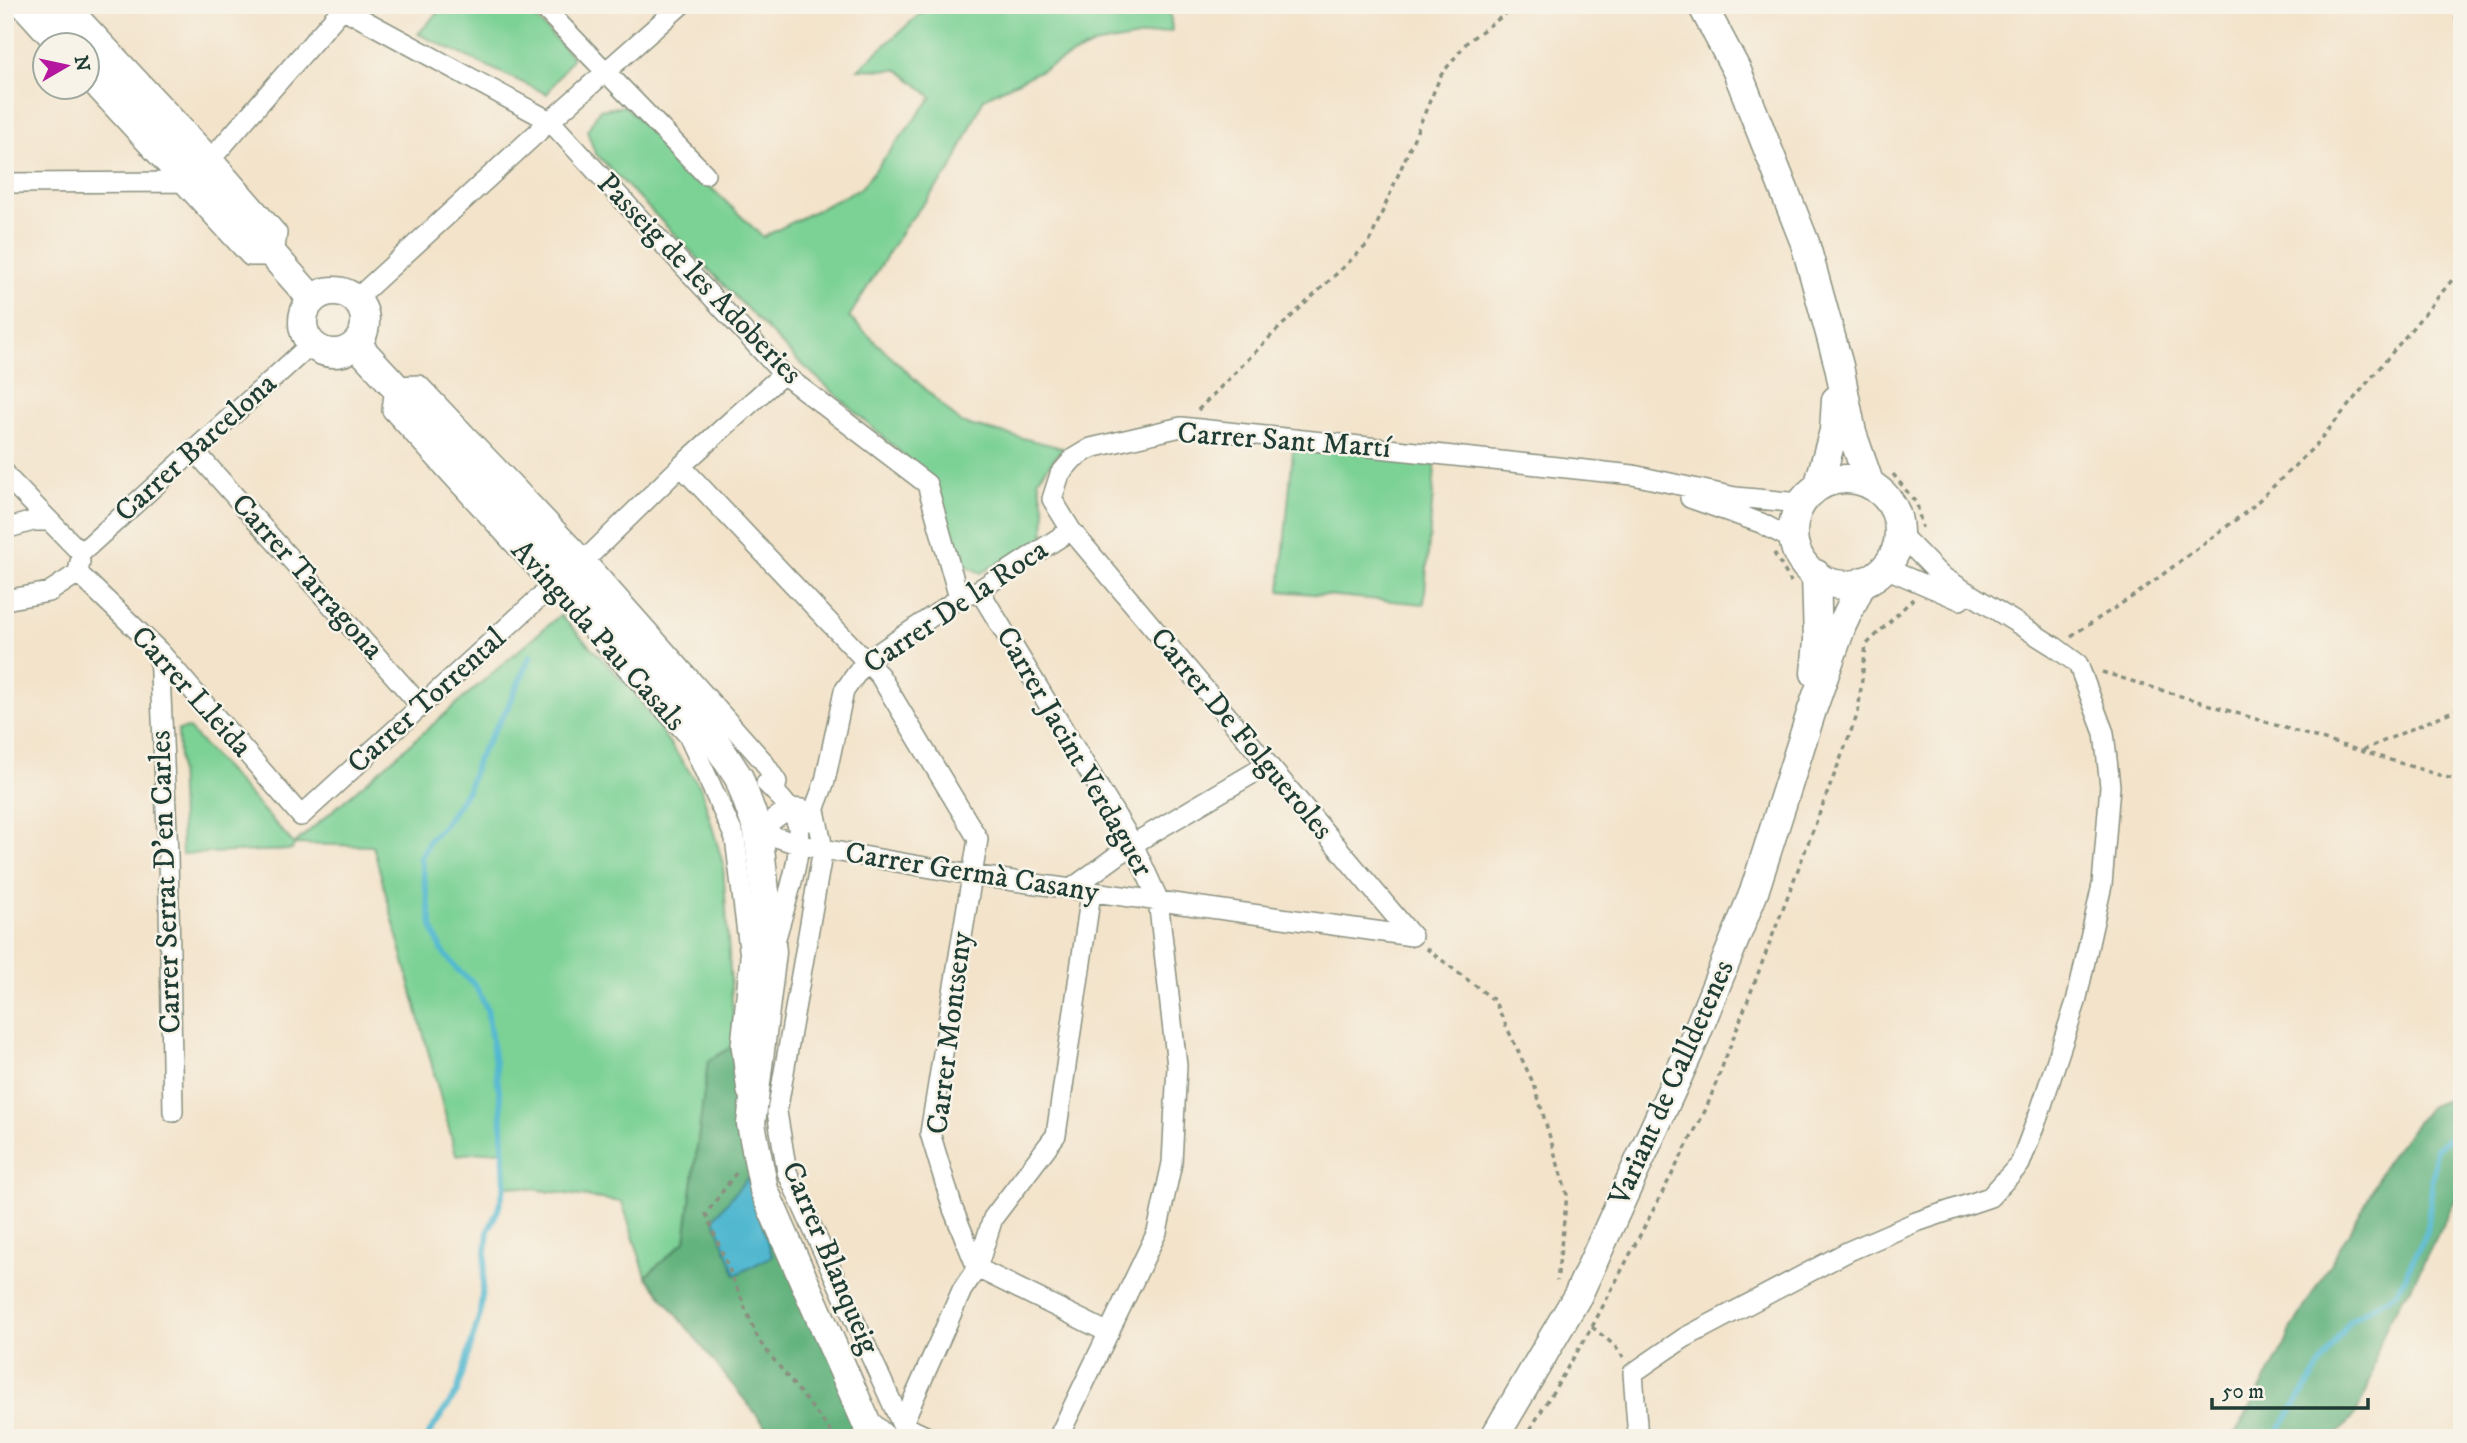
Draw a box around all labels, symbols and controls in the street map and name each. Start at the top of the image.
north arrow [32,32,102,102]
text: N [69,54,94,73]
street label: Passeig de les Adoberies [589,166,809,392]
street label: Carrer Barcelona [107,365,285,530]
street label: Carrer Sant Martí [1176,415,1393,467]
street label: Carrer Tarragona [223,486,391,668]
street label: Carrer De la Roca [857,532,1055,682]
street label: Avinguda Pau Casals [503,533,693,739]
street label: Carrer Lleida [122,619,260,765]
street label: Carrer Torrental [340,620,514,782]
street label: Carrer Jacint Verdaguer [987,620,1161,884]
street label: Carrer De Folgueroles [1141,620,1341,848]
street label: Carrer Serrat D'en Carles [142,730,190,1034]
street label: Carrer Germà Casany [842,835,1102,911]
street label: Carrer Montseny [919,929,981,1136]
street label: Variant de Calldetenes [1601,954,1743,1213]
street label: Carrer Blanqueig [773,1156,887,1360]
scale bar [2212,1366,2367,1410]
text: 50 m [2222,1379,2264,1405]

